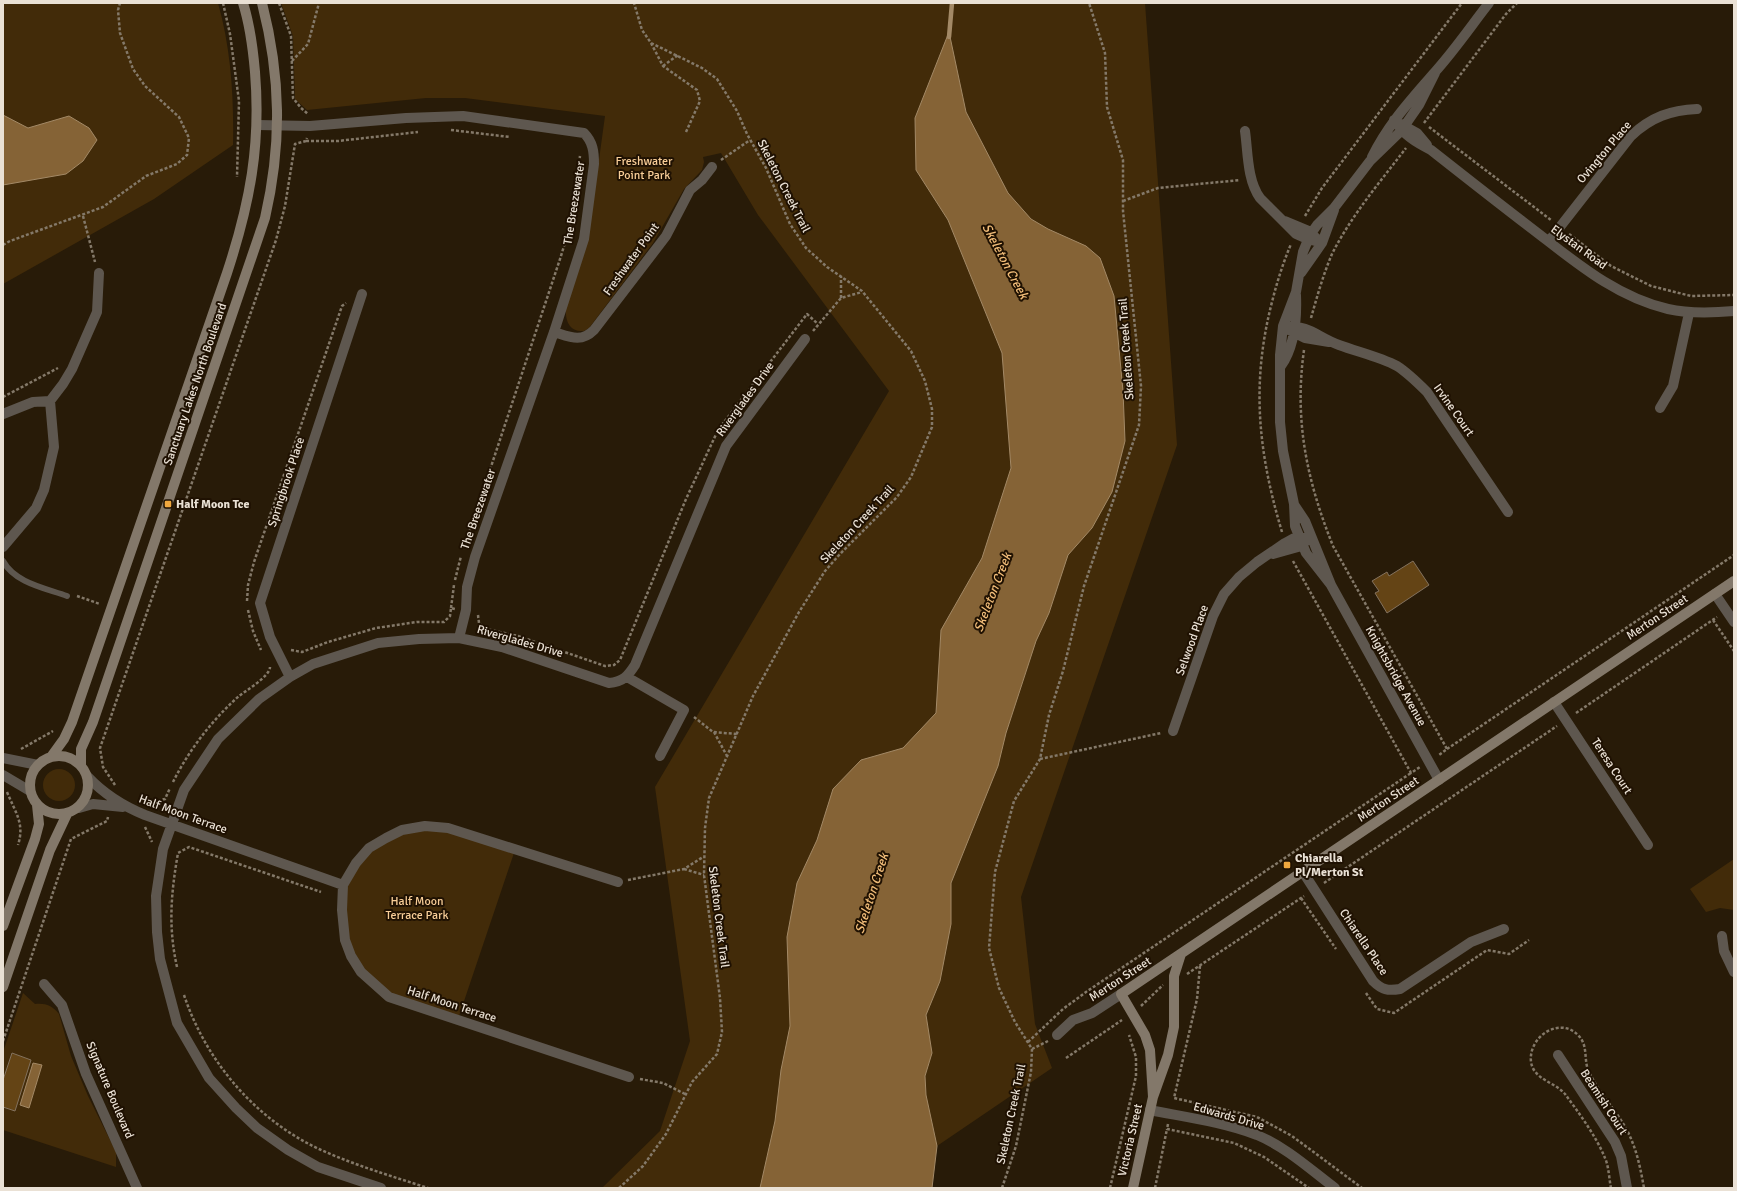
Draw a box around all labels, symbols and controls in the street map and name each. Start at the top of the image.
street label: Ovington Place [1574,118,1635,187]
street label: Skeleton Creek Trail [754,137,814,236]
park label: Freshwater Point Park [616,154,673,183]
street label: The Breezewater [560,160,589,246]
street label: Freshwater Point [600,220,663,299]
water label: Skeleton Creek [979,221,1032,303]
street label: Elystan Road [1548,222,1610,273]
street label: Skeleton Creek Trail [1115,297,1138,400]
street label: Sanctuary Lakes North Boulevard [161,301,230,467]
street label: Riverglades Drive [713,359,778,440]
street label: Irvine Court [1430,381,1477,440]
street label: Springbrook Place [265,435,308,529]
street label: The Breezewater [458,466,499,552]
street label: Skeleton Creek Trail [817,482,898,567]
place label: Half Moon Tce [176,497,249,512]
marker: Half Moon Tce [163,499,173,509]
water label: Skeleton Creek [971,549,1016,634]
street label: Merton Street [1624,591,1691,644]
street label: Selwood Place [1173,603,1212,678]
street label: Riverglades Drive [475,622,565,661]
street label: Knightsbridge Avenue [1362,623,1429,729]
street label: Teresa Court [1588,735,1635,797]
street label: Merton Street [1355,773,1422,826]
street label: Half Moon Terrace [137,792,229,837]
water label: Skeleton Creek [851,850,893,935]
place label: Chiarella Pl/Merton St [1295,851,1364,880]
marker: Chiarella Pl/Merton St [1282,860,1292,870]
street label: Skeleton Creek Trail [705,866,732,969]
park label: Half Moon Terrace Park [386,894,449,923]
street label: Chiarella Place [1336,906,1391,978]
street label: Merton Street [1086,954,1154,1005]
street label: Half Moon Terrace [405,983,498,1026]
street label: Signature Boulevard [82,1039,137,1141]
street label: Skeleton Creek Trail [994,1062,1030,1166]
street label: Beamish Court [1577,1067,1630,1138]
street label: Edwards Drive [1192,1099,1266,1134]
street label: Victoria Street [1115,1102,1146,1178]

